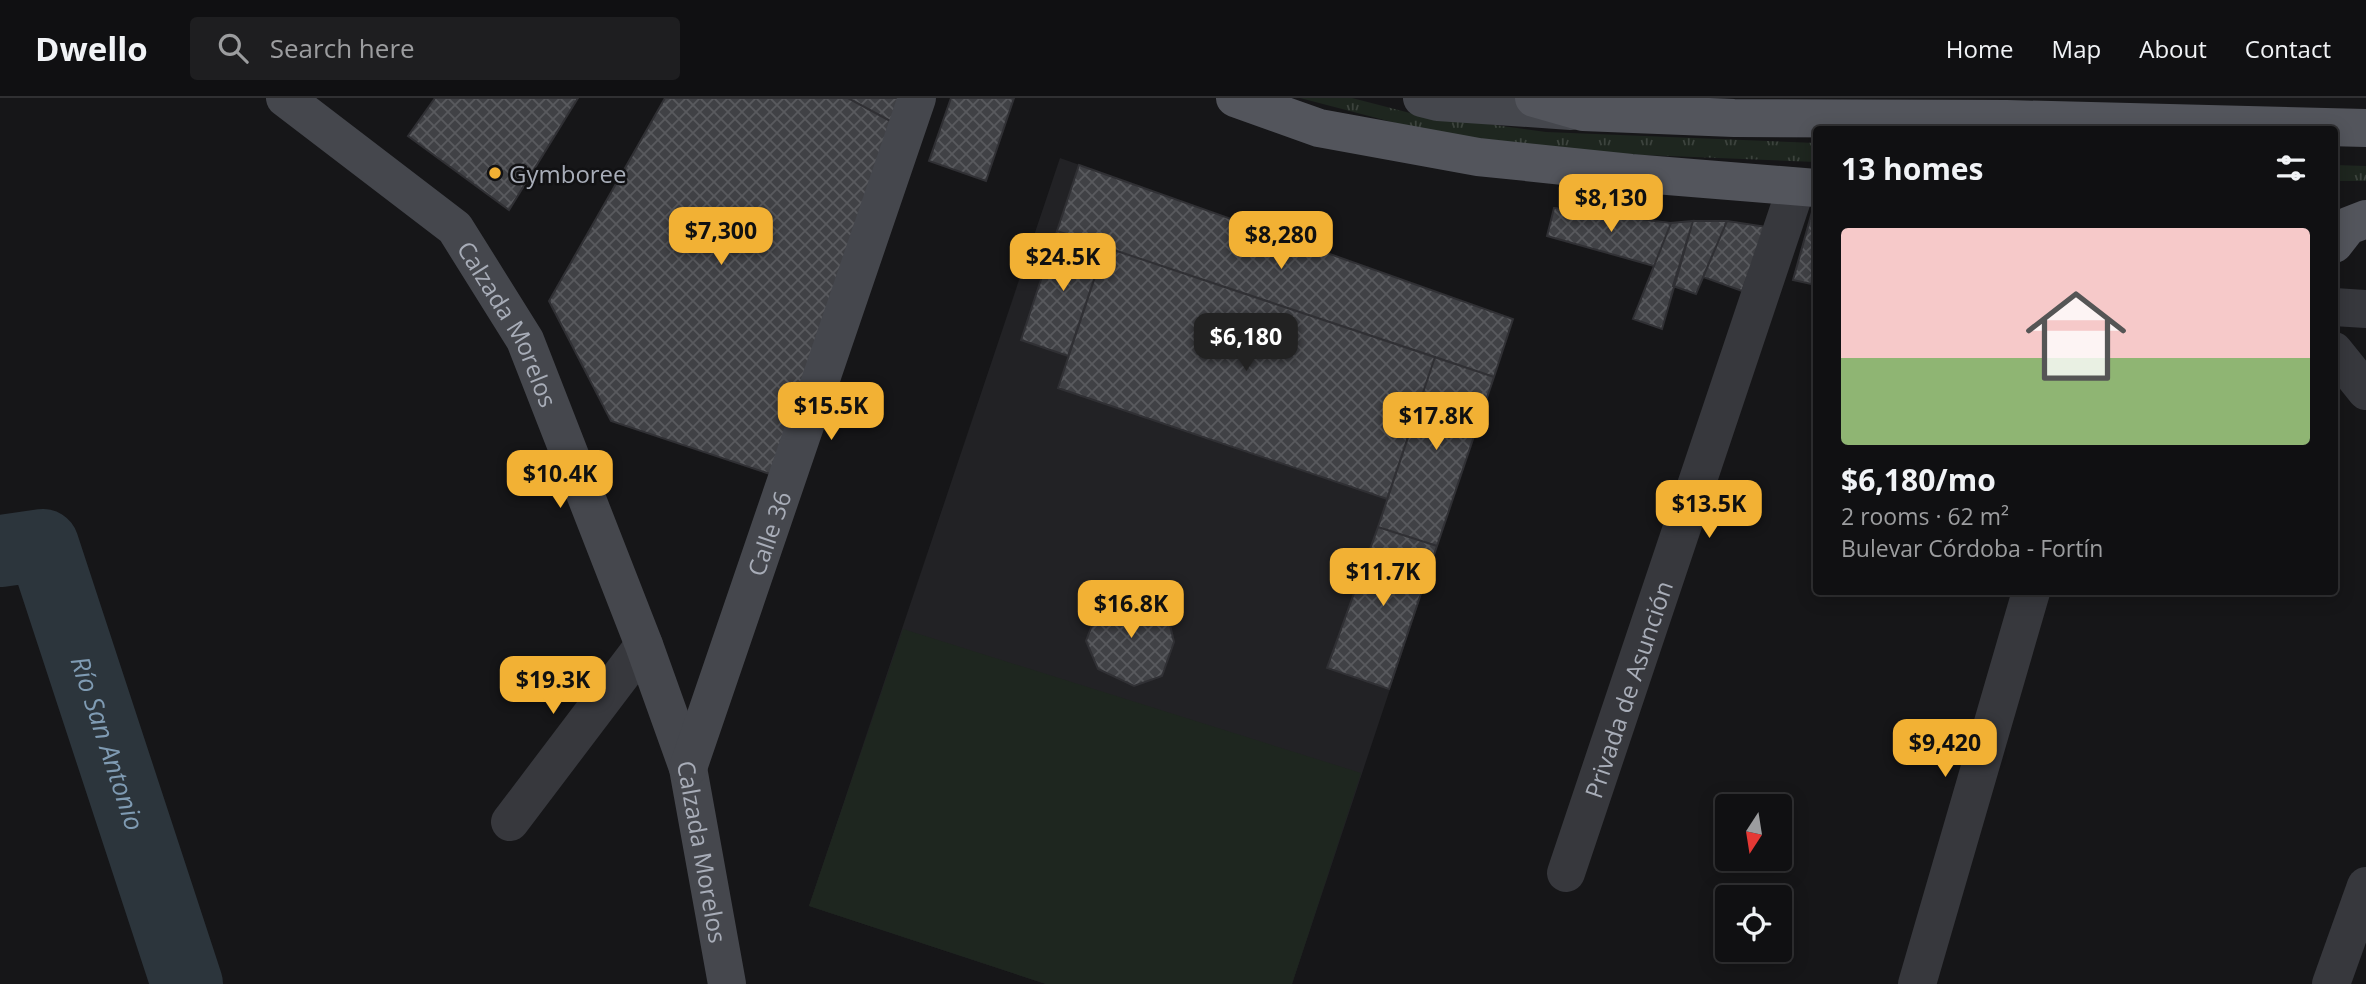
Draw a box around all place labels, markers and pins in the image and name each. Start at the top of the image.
place label: Gymboree [509,157,627,190]
marker: Gymboree [487,165,503,181]
pin: $8,130 [1554,174,1668,234]
pin: $7,300 [664,208,778,267]
pin: $8,280 [1224,212,1338,271]
pin: $24.5K [1006,234,1120,293]
pin: $6,180 [1189,314,1303,373]
pin: $15.5K [774,382,888,442]
pin: $17.8K [1379,392,1493,452]
pin: $10.4K [503,450,617,510]
pin: $13.5K [1652,480,1766,540]
pin: $11.7K [1326,548,1440,608]
pin: $16.8K [1074,580,1188,640]
pin: $19.3K [496,656,610,716]
pin: $9,420 [1888,720,2002,779]

